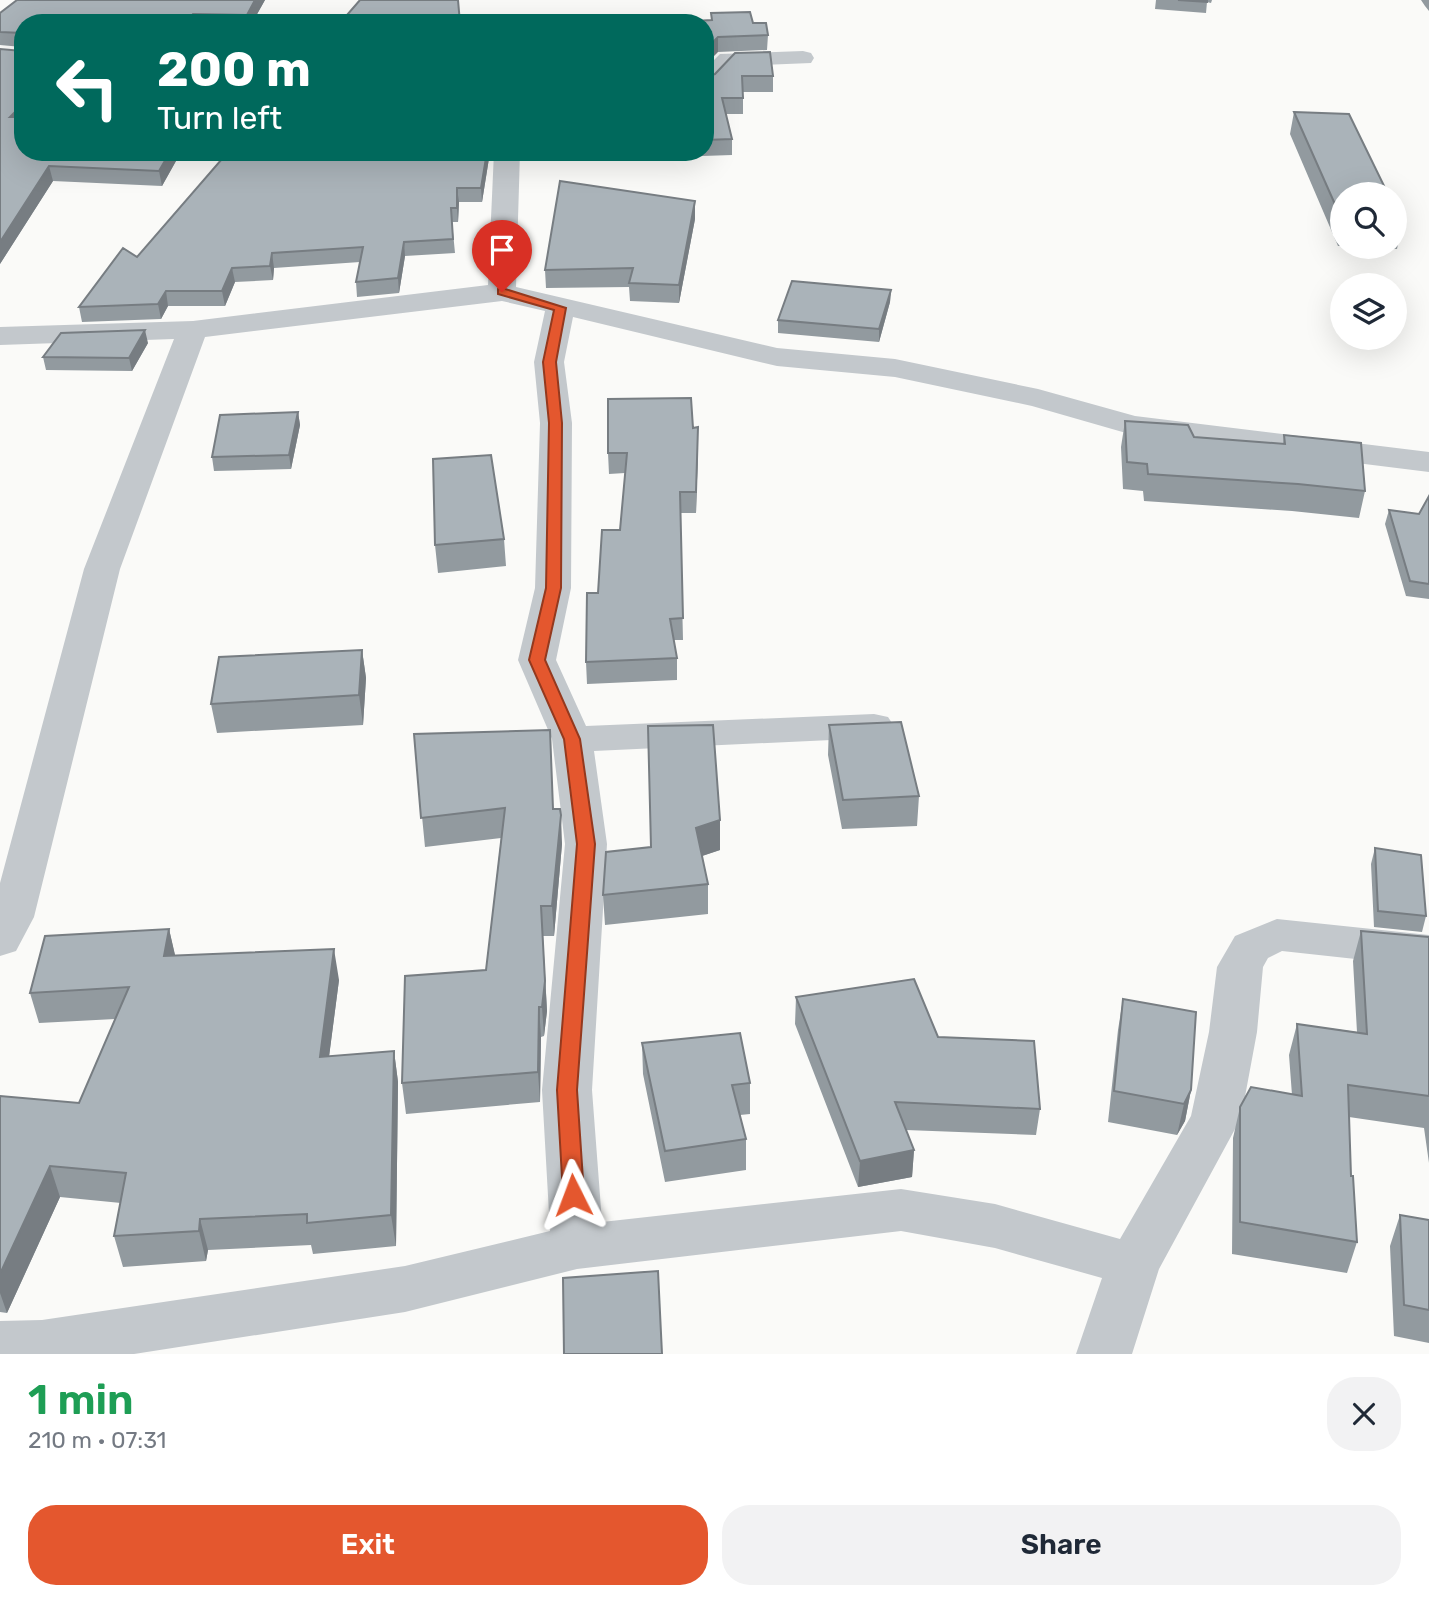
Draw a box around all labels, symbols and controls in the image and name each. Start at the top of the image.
text: 200 m [157,40,311,98]
icon: left [42,42,133,133]
text: Turn left [157,99,282,137]
map controls [1330,182,1407,350]
button: search [1330,182,1407,259]
pin [472,220,532,292]
icon: arrive [483,231,521,269]
button: layers [1330,273,1407,350]
position arrow [536,1158,610,1232]
text: 1 min [28,1375,134,1425]
button: close [1327,1377,1401,1451]
text: 210 m · 07:31 [28,1426,166,1454]
button: Exit [28,1505,708,1585]
button: Share [722,1505,1401,1585]

